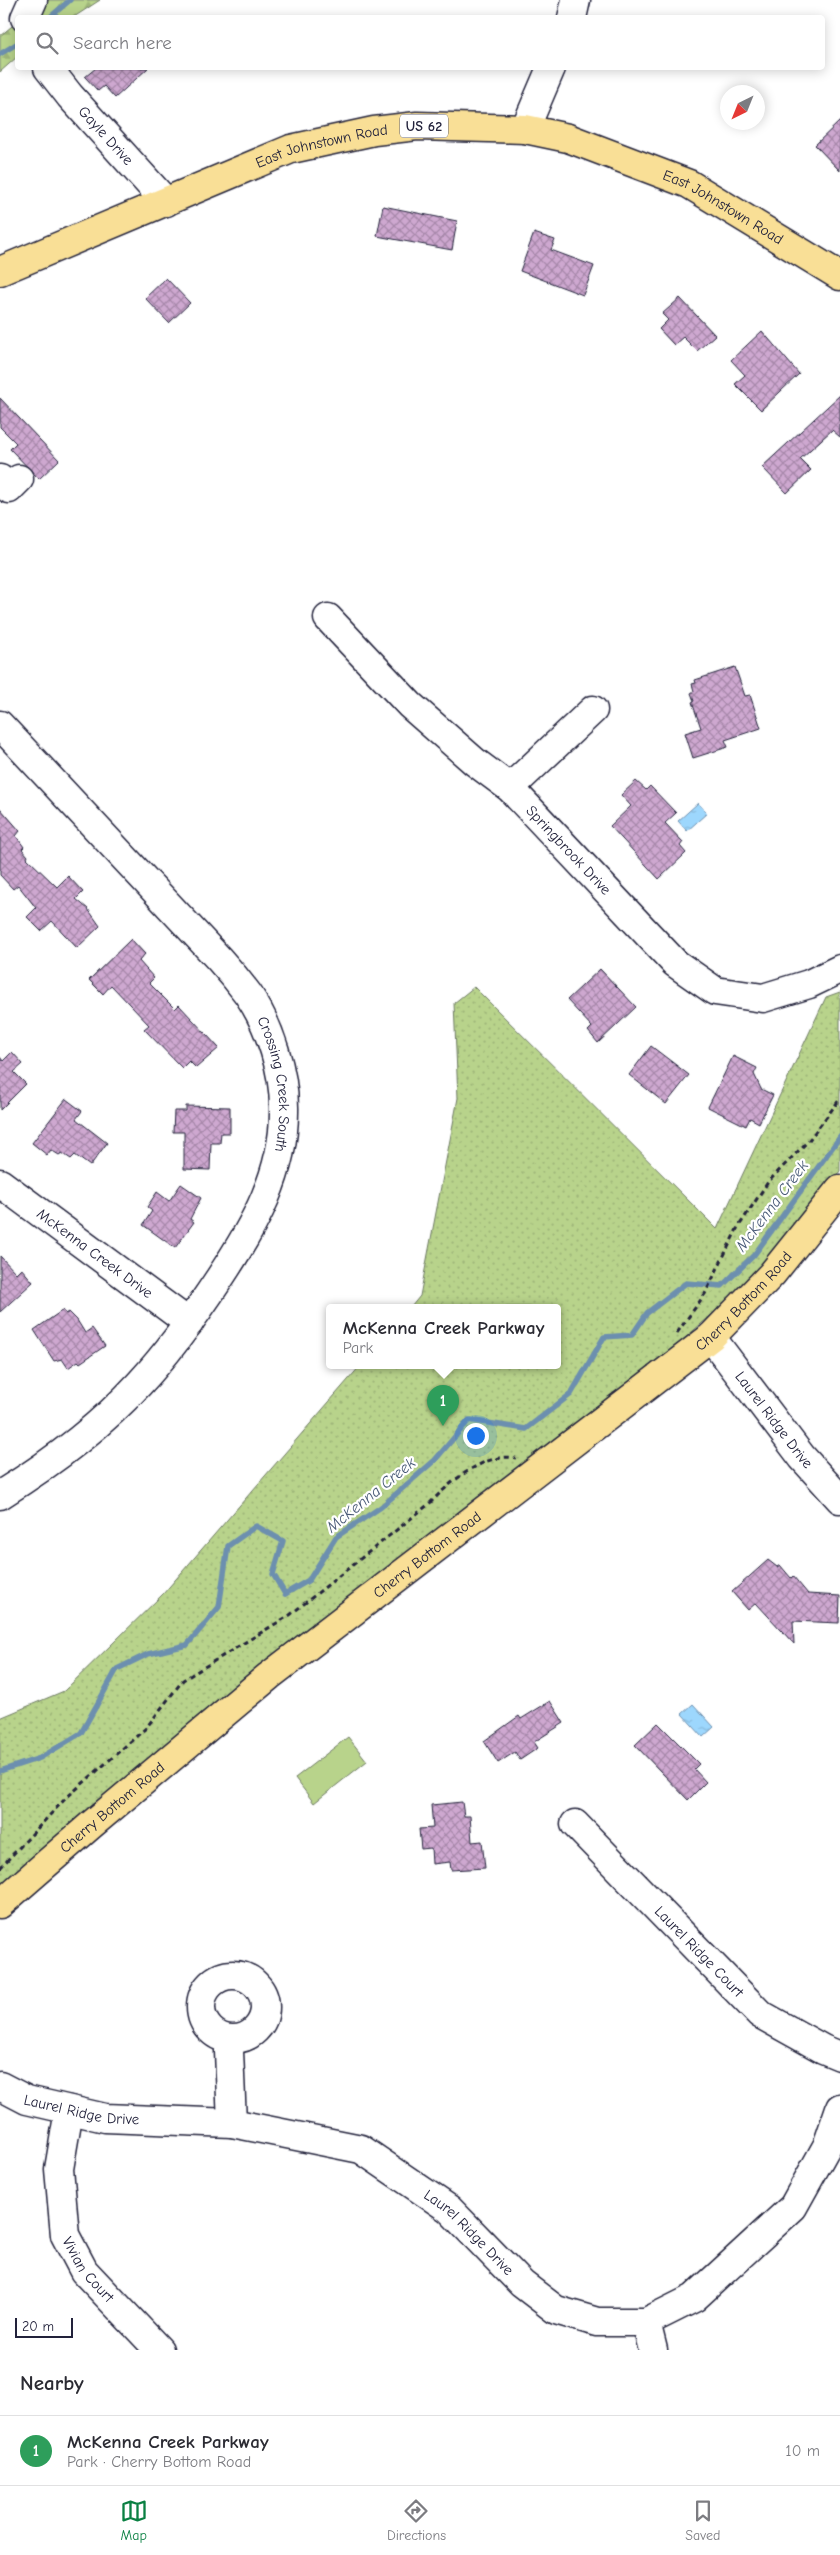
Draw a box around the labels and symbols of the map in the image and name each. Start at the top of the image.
north arrow [720,85,765,130]
street label: Gayle Drive [75,102,137,169]
road number: US 62 [400,114,448,138]
street label: East Johnstown Road [253,120,389,172]
street label: East Johnstown Road [660,166,787,248]
street label: Springbrook Drive [522,802,615,899]
street label: Crossing Creek South [253,1013,293,1154]
water label: McKenna Creek [731,1157,812,1256]
street label: McKenna Creek Drive [33,1204,157,1302]
street label: Cherry Bottom Road [692,1248,796,1355]
street label: Laurel Ridge Drive [731,1368,817,1472]
pin: 1 [427,1385,459,1426]
your location [463,1423,489,1449]
water label: McKenna Creek [322,1454,419,1537]
street label: Cherry Bottom Road [370,1508,485,1602]
street label: Cherry Bottom Road [56,1758,168,1857]
street label: Laurel Ridge Court [651,1902,748,2001]
street label: Laurel Ridge Drive [22,2091,140,2128]
street label: Laurel Ridge Drive [421,2186,518,2279]
street label: Vivian Court [59,2234,118,2307]
scale bar [15,2315,72,2338]

